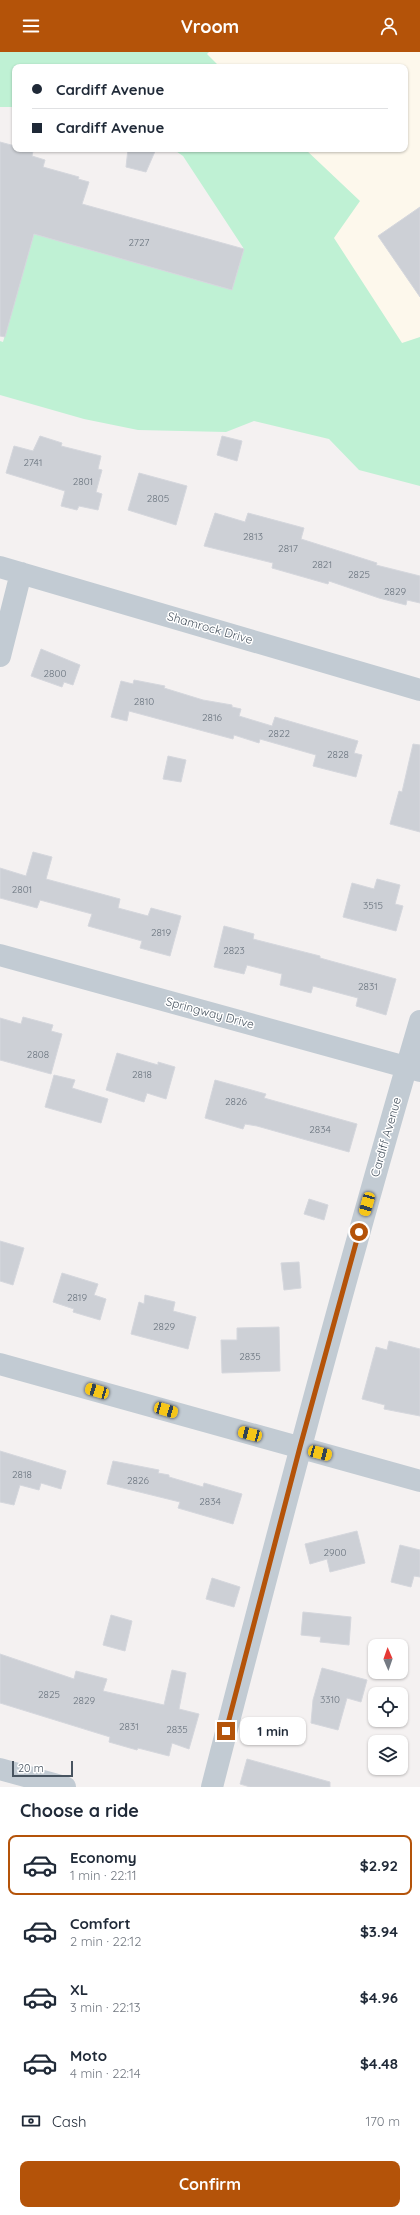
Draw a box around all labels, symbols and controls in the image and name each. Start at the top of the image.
icon: menu [20,15,42,37]
text: Vroom [181,15,239,38]
icon: person [378,15,400,37]
text: Cardiff Avenue [56,80,164,99]
text: Cardiff Avenue [56,118,164,137]
house number: 2727 [129,236,149,249]
house number: 2741 [24,456,42,469]
house number: 2801 [73,475,93,488]
house number: 2805 [147,492,169,505]
house number: 2813 [243,530,263,543]
house number: 2817 [278,542,298,555]
house number: 2821 [312,558,332,571]
house number: 2825 [348,568,370,581]
house number: 2829 [384,585,406,598]
street label: Shamrock Drive [166,608,255,647]
house number: 2800 [44,667,66,680]
house number: 2810 [134,695,154,708]
house number: 2816 [202,711,223,724]
house number: 2822 [268,727,290,740]
house number: 2828 [327,748,349,761]
house number: 2801 [12,883,32,896]
house number: 3515 [363,899,383,912]
house number: 2819 [151,926,172,939]
house number: 2823 [223,944,245,957]
house number: 2831 [358,980,378,993]
street label: Springway Drive [164,994,256,1032]
house number: 2808 [27,1048,49,1061]
house number: 2818 [132,1068,152,1081]
house number: 2826 [225,1095,248,1108]
street label: Cardiff Avenue [367,1095,404,1178]
house number: 2834 [309,1123,331,1136]
car [358,1191,376,1217]
route start [350,1223,368,1241]
house number: 2819 [67,1291,88,1304]
house number: 2829 [153,1320,175,1333]
house number: 2835 [239,1350,261,1363]
car [84,1382,110,1400]
car [153,1401,179,1419]
car [237,1425,263,1443]
car [307,1444,333,1462]
house number: 2818 [12,1468,32,1481]
house number: 2826 [127,1474,150,1487]
house number: 2834 [199,1495,221,1508]
house number: 2900 [323,1546,347,1559]
north arrow [368,1639,408,1679]
map controls [368,1639,408,1775]
button: locate [368,1687,408,1727]
house number: 2825 [38,1688,60,1701]
house number: 3310 [320,1693,340,1706]
house number: 2829 [73,1694,95,1707]
callout: 1 min [240,1717,306,1745]
house number: 2831 [119,1720,139,1733]
route end [217,1722,235,1740]
house number: 2835 [166,1723,188,1736]
text: 1 min [257,1723,289,1739]
button: layers [368,1735,408,1775]
scale bar [12,1759,73,1778]
text: 20 m [18,1761,44,1775]
text: Choose a ride [20,1799,139,1822]
icon: car [22,1847,58,1883]
text: Economy [70,1848,137,1867]
text: $2.92 [360,1856,398,1875]
text: 1 min · 22:11 [70,1867,137,1883]
icon: car [22,1913,58,1949]
text: Comfort [70,1914,131,1933]
text: $3.94 [360,1922,398,1941]
text: 2 min · 22:12 [70,1933,141,1949]
icon: car [22,1979,58,2015]
text: XL [70,1980,88,1999]
text: $4.96 [360,1988,398,2007]
text: 3 min · 22:13 [70,1999,141,2015]
icon: car [22,2045,58,2081]
text: Moto [70,2046,107,2065]
text: $4.48 [360,2054,398,2073]
text: 4 min · 22:14 [70,2065,141,2081]
icon: cash [20,2110,42,2132]
text: Cash [52,2112,86,2131]
text: 170 m [365,2113,400,2129]
button: Confirm [20,2161,400,2207]

